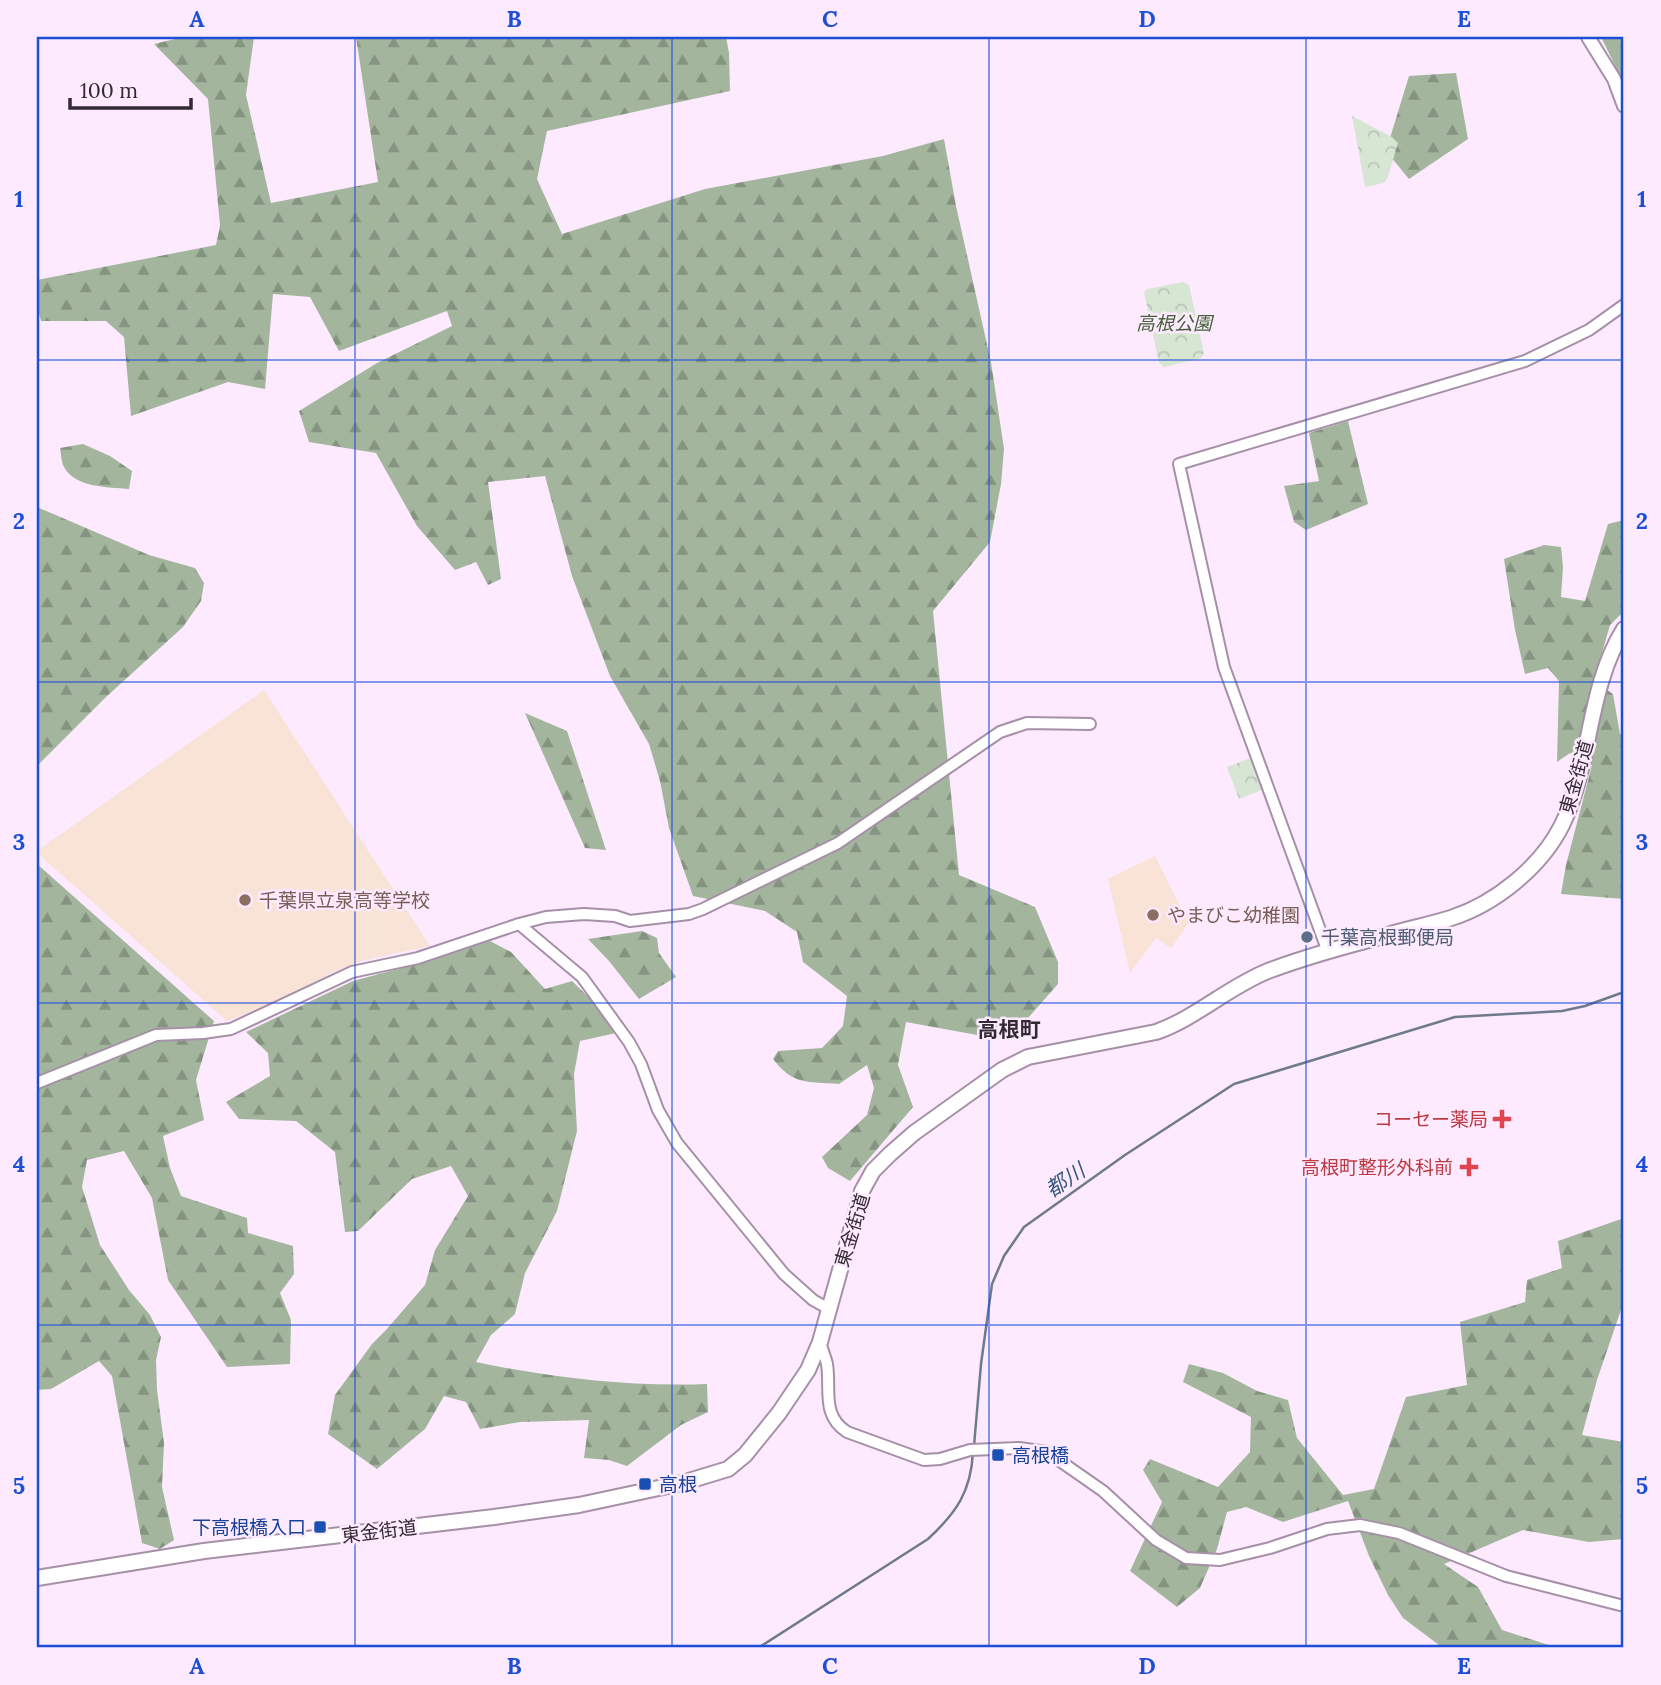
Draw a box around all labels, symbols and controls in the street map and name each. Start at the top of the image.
text: A [189,4,205,33]
text: B [506,4,522,33]
text: C [822,4,838,33]
text: D [1138,4,1156,33]
text: E [1457,4,1471,33]
scale bar [70,66,191,110]
text: 100 m [80,77,138,104]
text: 1 [14,184,24,213]
text: 1 [1637,184,1647,213]
park label: 高根公園 [1136,311,1215,335]
text: 2 [13,506,25,535]
text: 2 [1636,506,1648,535]
street label: 東金街道 [1554,737,1598,817]
text: 3 [13,827,25,856]
text: 3 [1636,827,1648,856]
place label: 千葉県立泉高等学校 [259,888,430,912]
marker: 千葉県立泉高等学校 [237,892,253,908]
place label: やまびこ幼稚園 [1167,903,1300,927]
marker: やまびこ幼稚園 [1145,907,1161,923]
place label: 千葉高根郵便局 [1321,925,1454,949]
marker: 千葉高根郵便局 [1299,929,1315,945]
district label: 高根町 [978,1016,1041,1043]
place label: コーセー薬局 [1374,1107,1488,1131]
marker: コーセー薬局 [1494,1111,1510,1127]
text: 4 [13,1149,25,1178]
text: 4 [1636,1149,1648,1178]
place label: 高根町整形外科前 [1301,1155,1453,1179]
water label: 都川 [1040,1156,1092,1203]
marker: 高根町整形外科前 [1459,1157,1479,1177]
street label: 東金街道 [829,1190,875,1270]
place label: 高根橋 [1012,1443,1069,1467]
marker: 高根橋 [990,1447,1006,1463]
text: 5 [13,1471,25,1500]
text: 5 [1636,1471,1648,1500]
place label: 高根 [659,1472,697,1496]
marker: 高根 [637,1476,653,1492]
street label: 東金街道 [340,1514,418,1548]
place label: 下高根橋入口 [192,1515,306,1539]
marker: 下高根橋入口 [312,1519,328,1535]
text: A [189,1651,205,1680]
text: B [506,1651,522,1680]
text: C [822,1651,838,1680]
text: D [1138,1651,1156,1680]
text: E [1457,1651,1471,1680]

